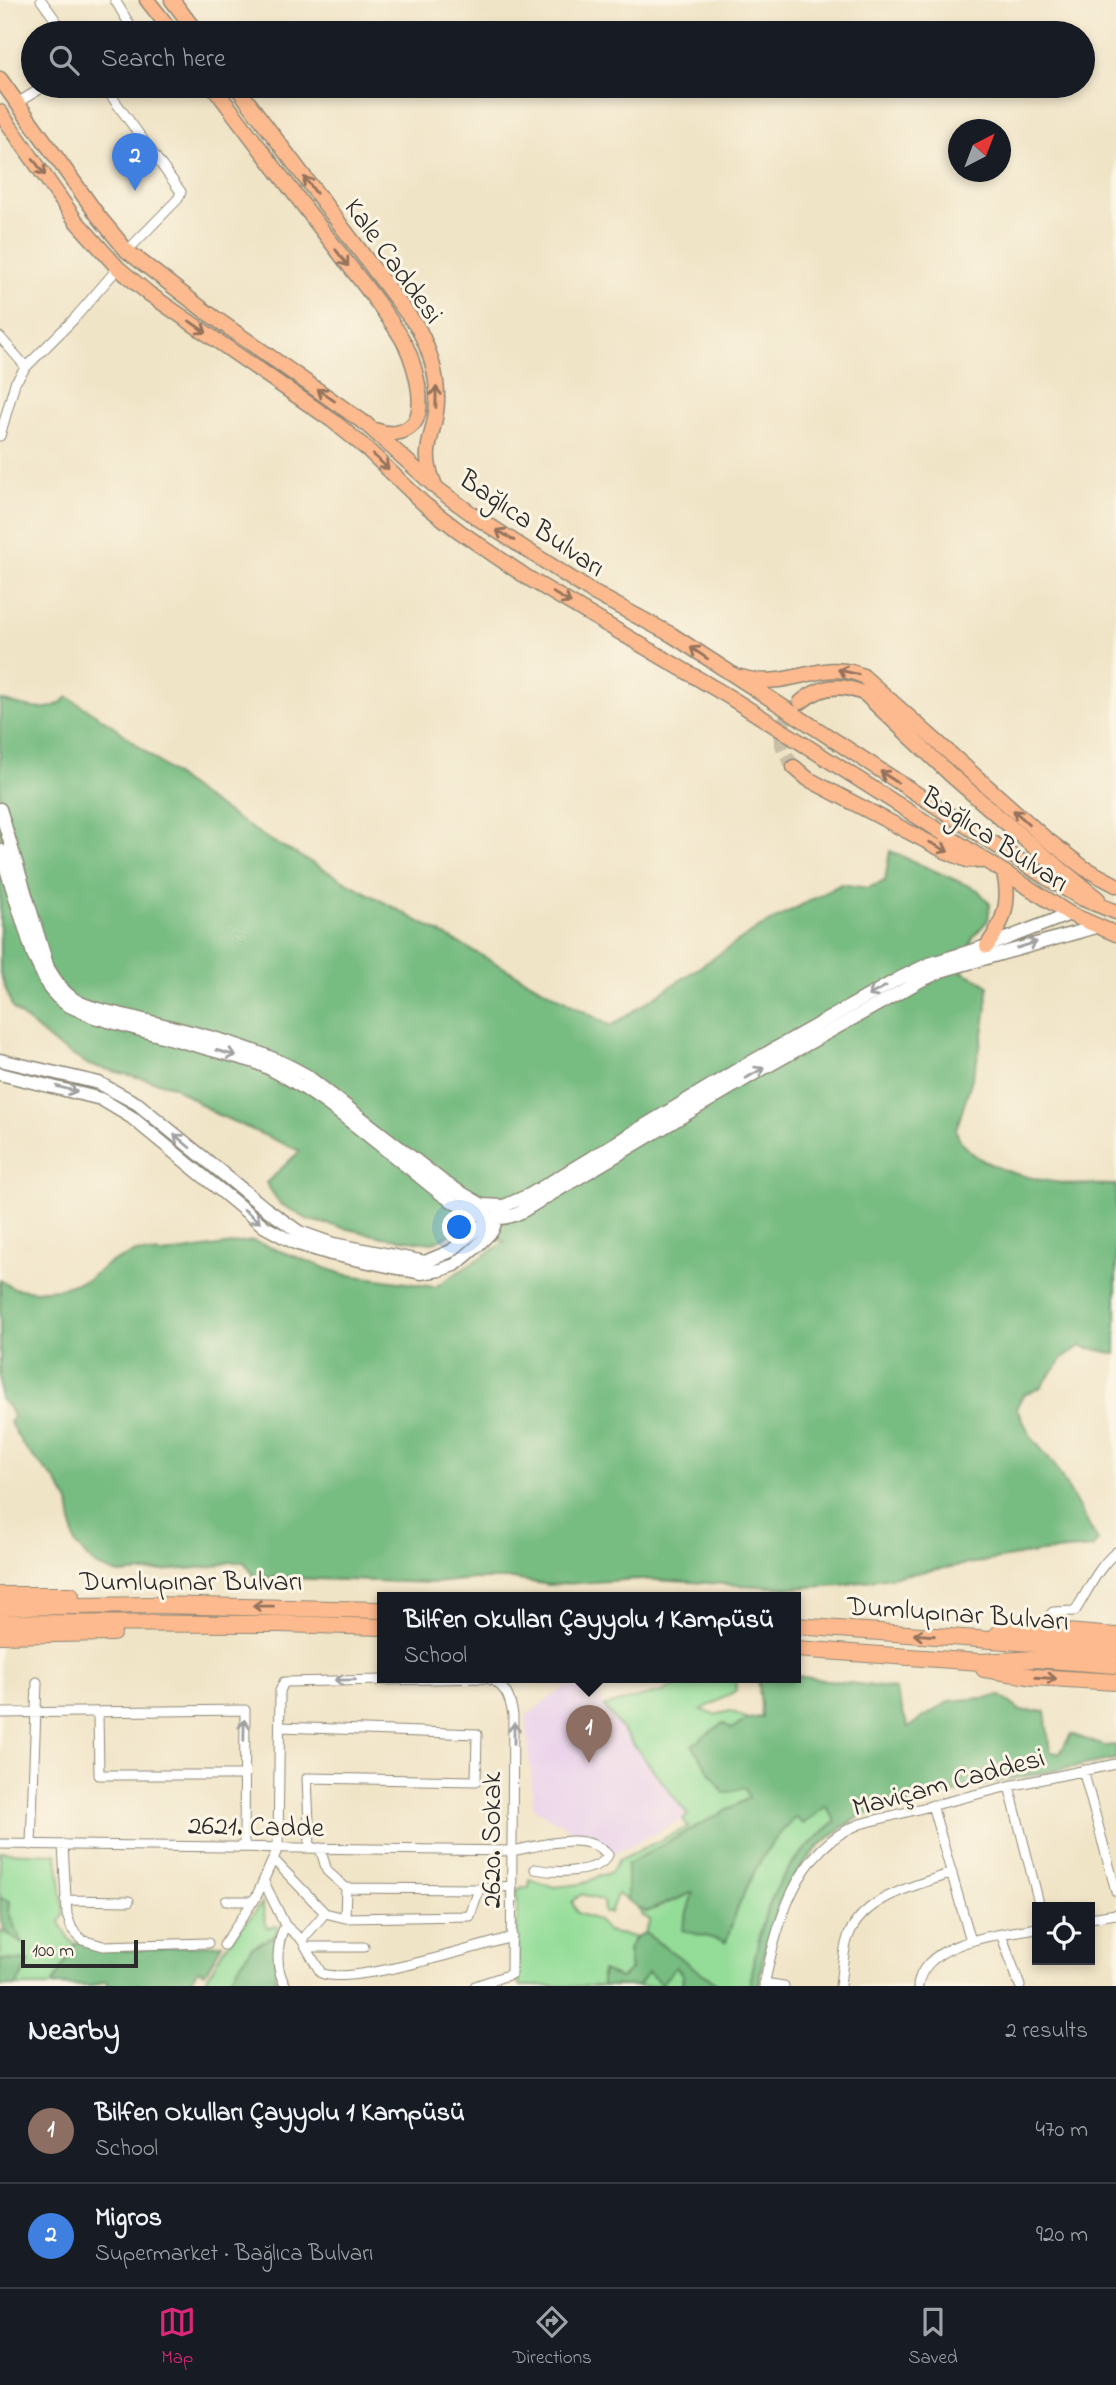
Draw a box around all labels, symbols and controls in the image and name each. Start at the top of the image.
search box [21,21,1095,98]
icon: search [45,41,83,79]
text: Search here [101,41,226,79]
north arrow [948,119,1011,182]
pin: 2 [112,133,158,191]
one-way arrow [32,157,46,176]
one-way arrow [303,176,318,194]
street label: Kale Caddesi [332,191,452,333]
one-way arrow [335,248,350,266]
one-way arrow [188,320,207,334]
one-way arrow [430,386,443,409]
one-way arrow [317,388,336,402]
one-way arrow [372,454,390,470]
street label: Bağlıca Bulvarı [449,460,613,589]
one-way arrow [495,527,515,541]
one-way arrow [552,592,572,606]
one-way arrow [690,646,709,660]
one-way arrow [837,665,860,679]
one-way arrow [880,770,900,784]
street label: Bağlıca Bulvarı [911,777,1076,904]
one-way arrow [1012,809,1030,825]
one-way arrow [928,841,949,855]
one-way arrow [1015,938,1037,951]
one-way arrow [867,985,888,998]
one-way arrow [214,1048,236,1061]
one-way arrow [745,1066,765,1080]
one-way arrow [55,1083,77,1096]
one-way arrow [174,1134,192,1149]
one-way arrow [242,1209,260,1224]
your location [442,1210,476,1244]
street label: Dumlupınar Bulvarı [79,1563,302,1604]
street label: Dumlupınar Bulvarı [844,1587,1070,1644]
popup [377,1592,801,1683]
one-way arrow [251,1599,274,1613]
text: Bilfen Okulları Çayyolu 1 Kampüsü [404,1602,774,1640]
one-way arrow [913,1628,936,1641]
text: School [404,1640,467,1673]
one-way arrow [1034,1671,1057,1684]
one-way arrow [334,1673,357,1687]
pin: 1 [566,1705,612,1763]
one-way arrow [237,1719,251,1742]
one-way arrow [507,1722,520,1745]
street label: Maviçam Caddesi [848,1739,1050,1830]
street label: 2620. Sokak [473,1771,514,1908]
street label: 2621. Cadde [187,1807,325,1850]
map controls [1032,1902,1095,1965]
button: locate [1032,1902,1095,1965]
scale bar [21,1937,138,1969]
text: 100 m [32,1938,74,1965]
text: Nearby [28,2010,120,2054]
text: 2 results [1005,2015,1088,2048]
text: Bilfen Okulları Çayyolu 1 Kampüsü [95,2095,465,2133]
text: 1 [47,2114,55,2147]
text: 470 m [1036,2114,1088,2147]
text: School [95,2133,158,2166]
text: Migros [95,2200,162,2238]
text: 2 [45,2219,57,2252]
text: 920 m [1036,2219,1088,2252]
text: Supermarket · Bağlıca Bulvarı [95,2238,373,2271]
tab: Map [158,2303,196,2372]
tab: Directions [513,2303,592,2372]
tab: Saved [908,2303,958,2372]

